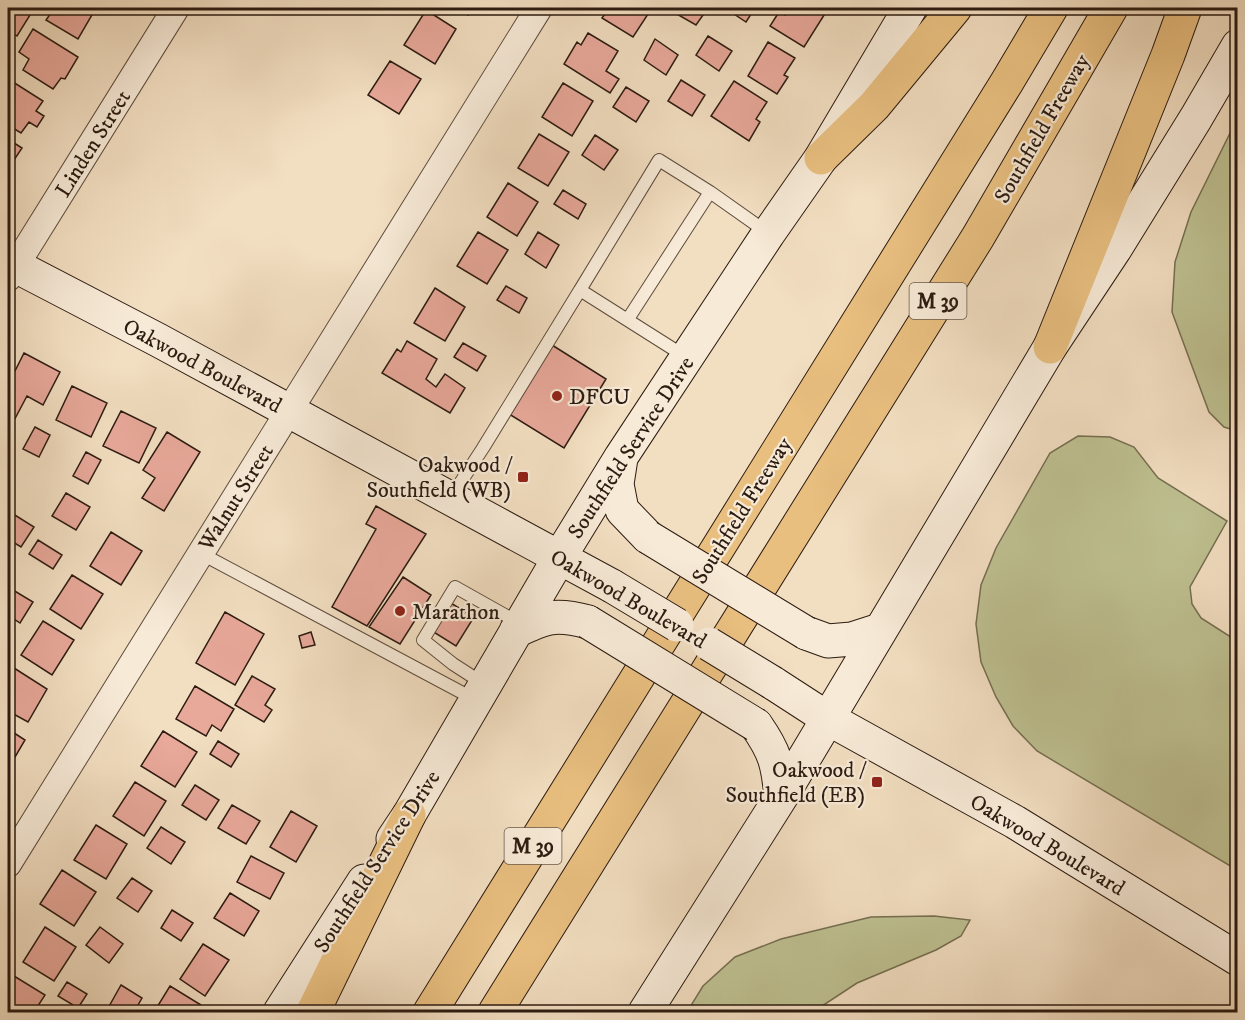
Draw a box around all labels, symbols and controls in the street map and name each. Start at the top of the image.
street label: Southfield Freeway [989,49,1096,208]
street label: Linden Street [50,85,137,202]
road number: M 39 [910,283,966,319]
street label: Oakwood Boulevard [118,313,286,420]
street label: Southfield Service Drive [562,352,700,544]
place label: DFCU [569,384,630,411]
marker: DFCU [550,389,564,403]
street label: Southfield Freeway [686,432,798,589]
street label: Walnut Street [192,439,280,557]
place label: Oakwood / Southfield (WB) [367,452,513,504]
marker: Oakwood / Southfield (WB) [516,470,530,484]
street label: Oakwood Boulevard [545,544,711,655]
place label: Marathon [412,599,500,626]
marker: Marathon [393,604,407,618]
place label: Oakwood / Southfield (EB) [725,757,867,809]
street label: Southfield Service Drive [308,766,446,958]
marker: Oakwood / Southfield (EB) [870,775,884,789]
street label: Oakwood Boulevard [965,788,1130,902]
road number: M 39 [504,828,562,864]

